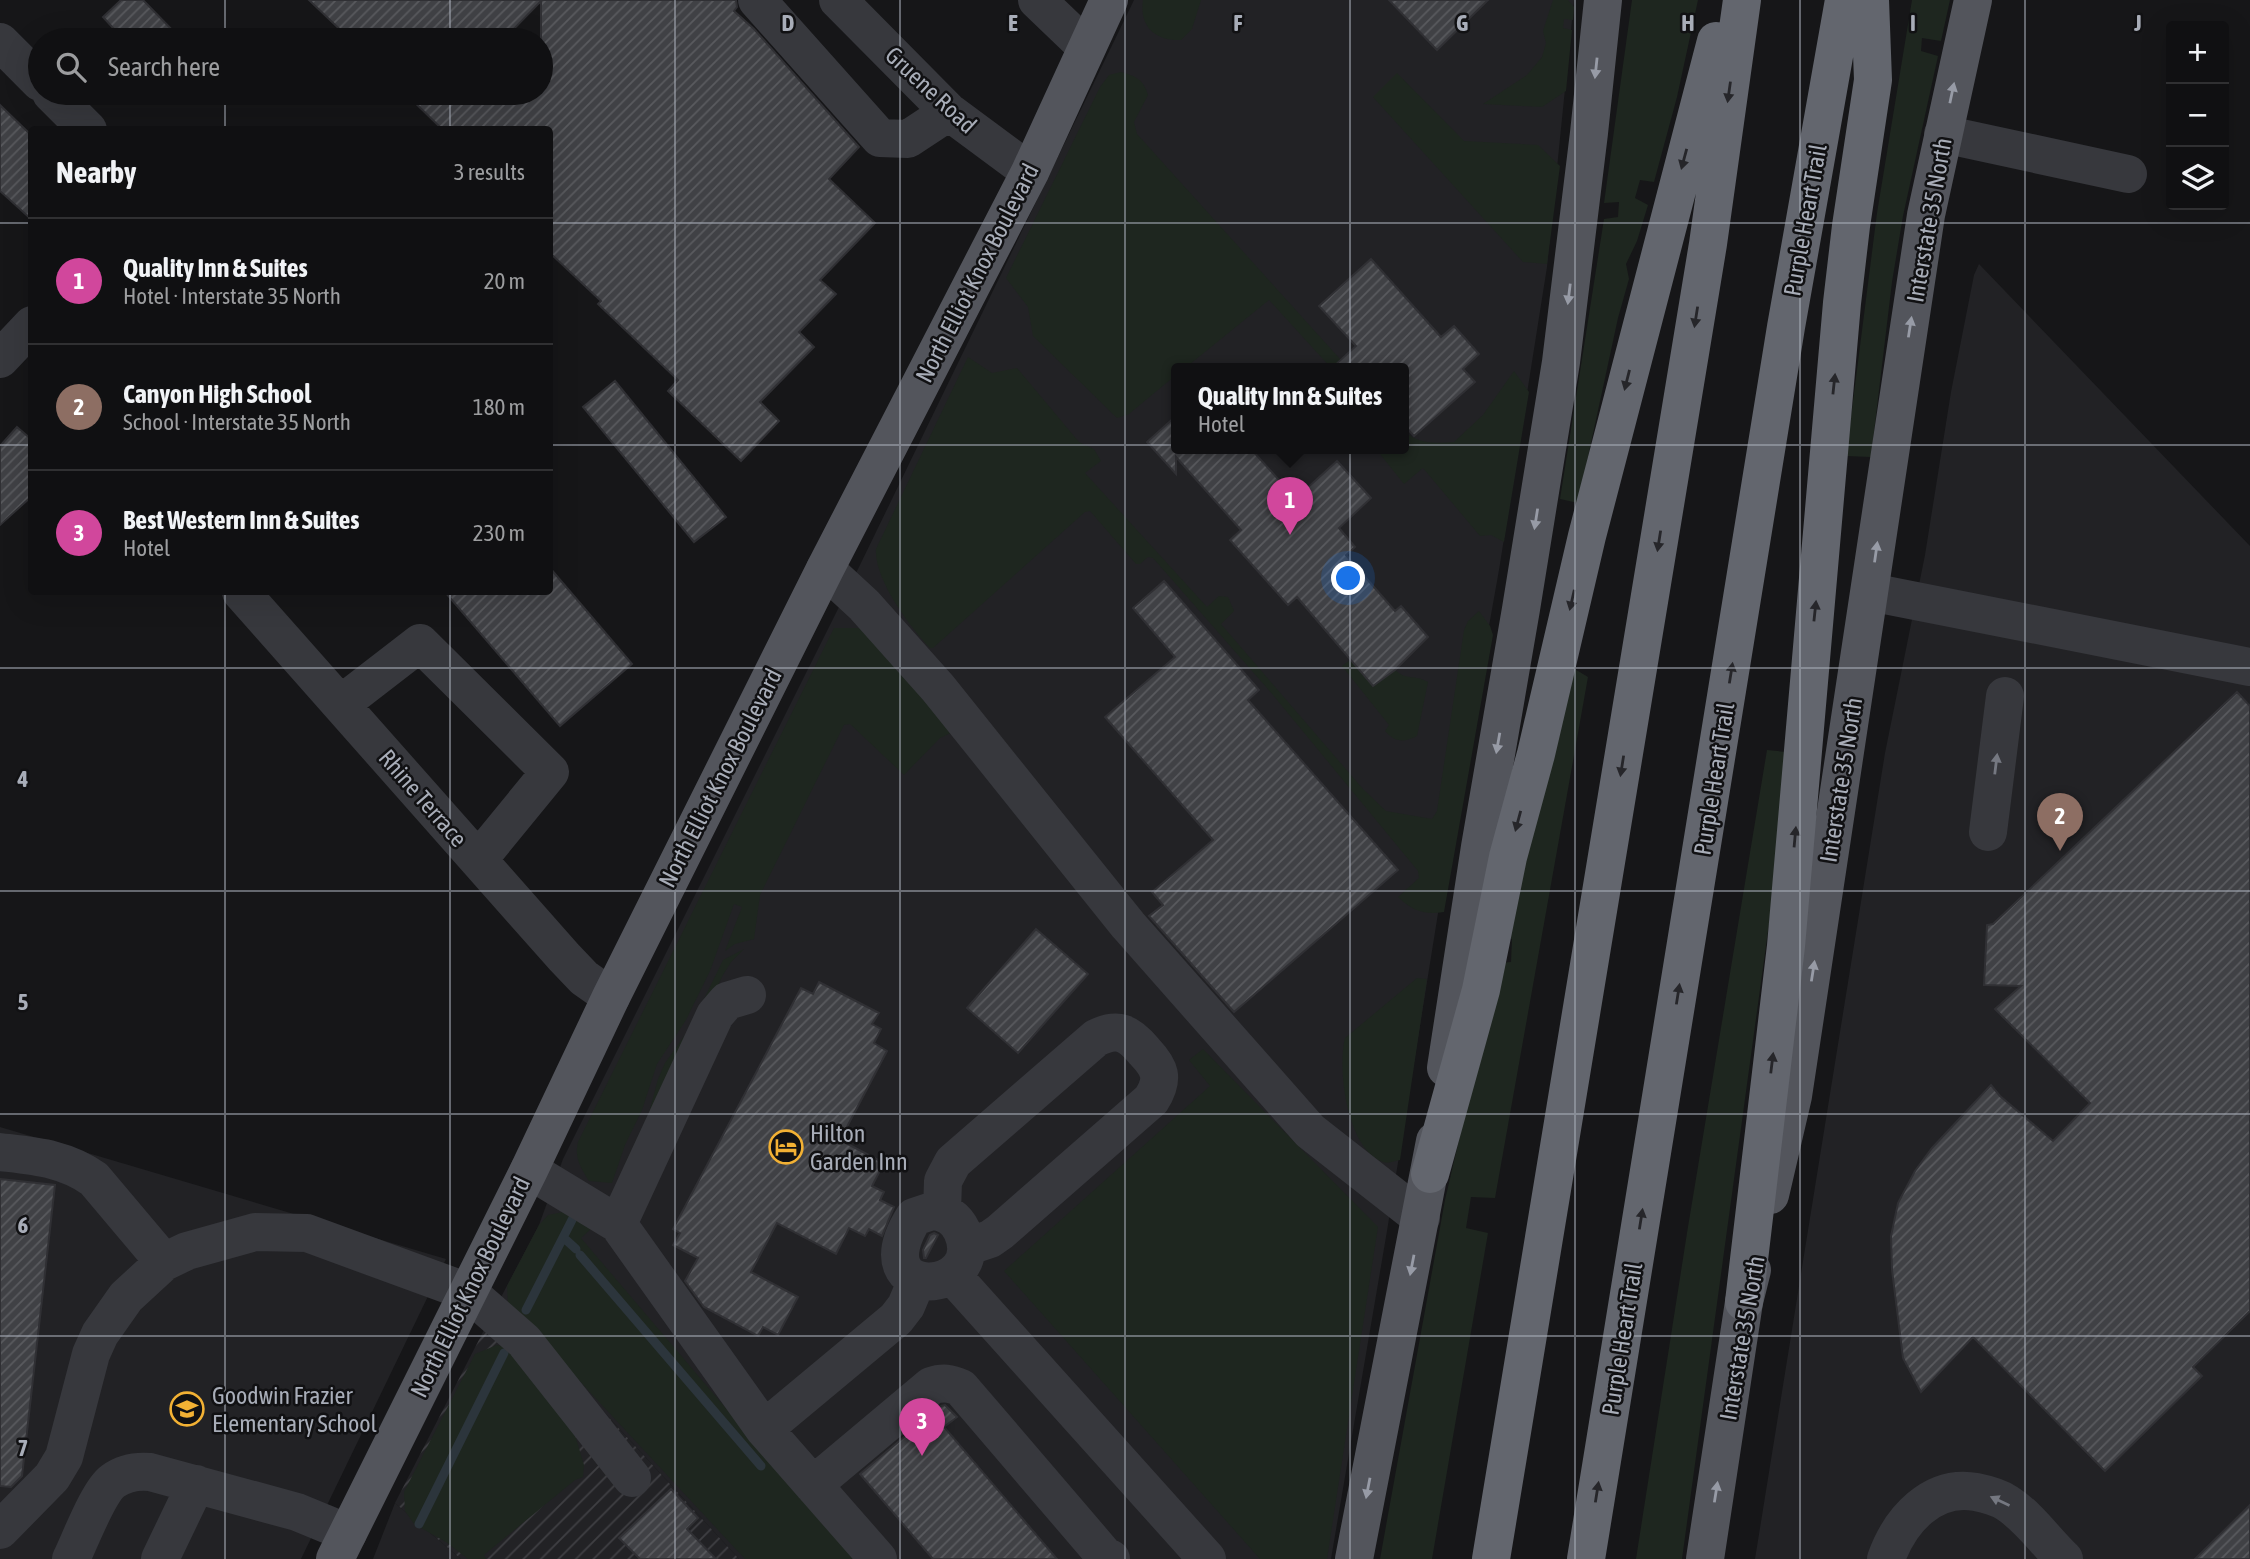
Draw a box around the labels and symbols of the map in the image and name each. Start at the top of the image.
text: D [782,10,795,36]
text: E [1008,10,1018,36]
text: F [1233,10,1243,36]
text: G [1456,10,1468,36]
text: H [1681,10,1695,36]
text: I [1910,10,1916,36]
text: J [2133,10,2142,36]
street label: Gruene Road [880,41,982,139]
one-way arrow [1590,57,1601,79]
one-way arrow [1724,81,1735,103]
one-way arrow [1946,82,1957,104]
street label: Interstate 35 North [1901,136,1957,304]
street label: Purple Heart Trail [1778,141,1832,298]
one-way arrow [1678,148,1689,170]
street label: North Elliot Knox Boulevard [910,159,1044,387]
one-way arrow [1564,283,1575,305]
one-way arrow [1690,306,1701,328]
one-way arrow [1905,316,1916,338]
one-way arrow [1621,369,1632,391]
one-way arrow [1829,373,1840,395]
pin: 1 [1267,477,1313,535]
one-way arrow [1530,508,1541,530]
one-way arrow [1653,530,1664,552]
one-way arrow [1871,541,1882,563]
your location [1331,561,1365,595]
one-way arrow [1566,589,1577,611]
one-way arrow [1809,599,1820,621]
one-way arrow [1726,662,1737,684]
street label: North Elliot Knox Boulevard [653,664,787,892]
street label: Interstate 35 North [1815,696,1867,864]
street label: Purple Heart Trail [1689,700,1739,857]
one-way arrow [1492,732,1503,754]
street label: Rhine Terrace [374,744,472,852]
one-way arrow [1991,753,2002,775]
one-way arrow [1616,755,1627,777]
text: 4 [17,766,29,792]
pin: 2 [2037,793,2083,851]
one-way arrow [1512,810,1523,832]
one-way arrow [1790,826,1801,848]
one-way arrow [1807,960,1818,982]
one-way arrow [1673,983,1684,1005]
text: 5 [18,989,29,1015]
one-way arrow [1767,1052,1778,1074]
place label: Hilton Garden Inn [810,1120,908,1175]
hotel icon: Hilton Garden Inn [767,1128,805,1166]
street label: North Elliot Knox Boulevard [405,1172,535,1402]
one-way arrow [1636,1208,1647,1230]
text: 6 [18,1212,29,1238]
one-way arrow [1406,1254,1417,1276]
street label: Interstate 35 North [1714,1254,1770,1422]
street label: Purple Heart Trail [1597,1260,1647,1417]
place label: Goodwin Frazier Elementary School [212,1382,378,1437]
school or university icon: Goodwin Frazier Elementary School [168,1390,206,1428]
pin: 3 [899,1398,945,1456]
text: 7 [18,1435,28,1461]
one-way arrow [1362,1477,1373,1499]
one-way arrow [1592,1481,1603,1503]
one-way arrow [1711,1481,1722,1503]
one-way arrow [1990,1495,2010,1507]

